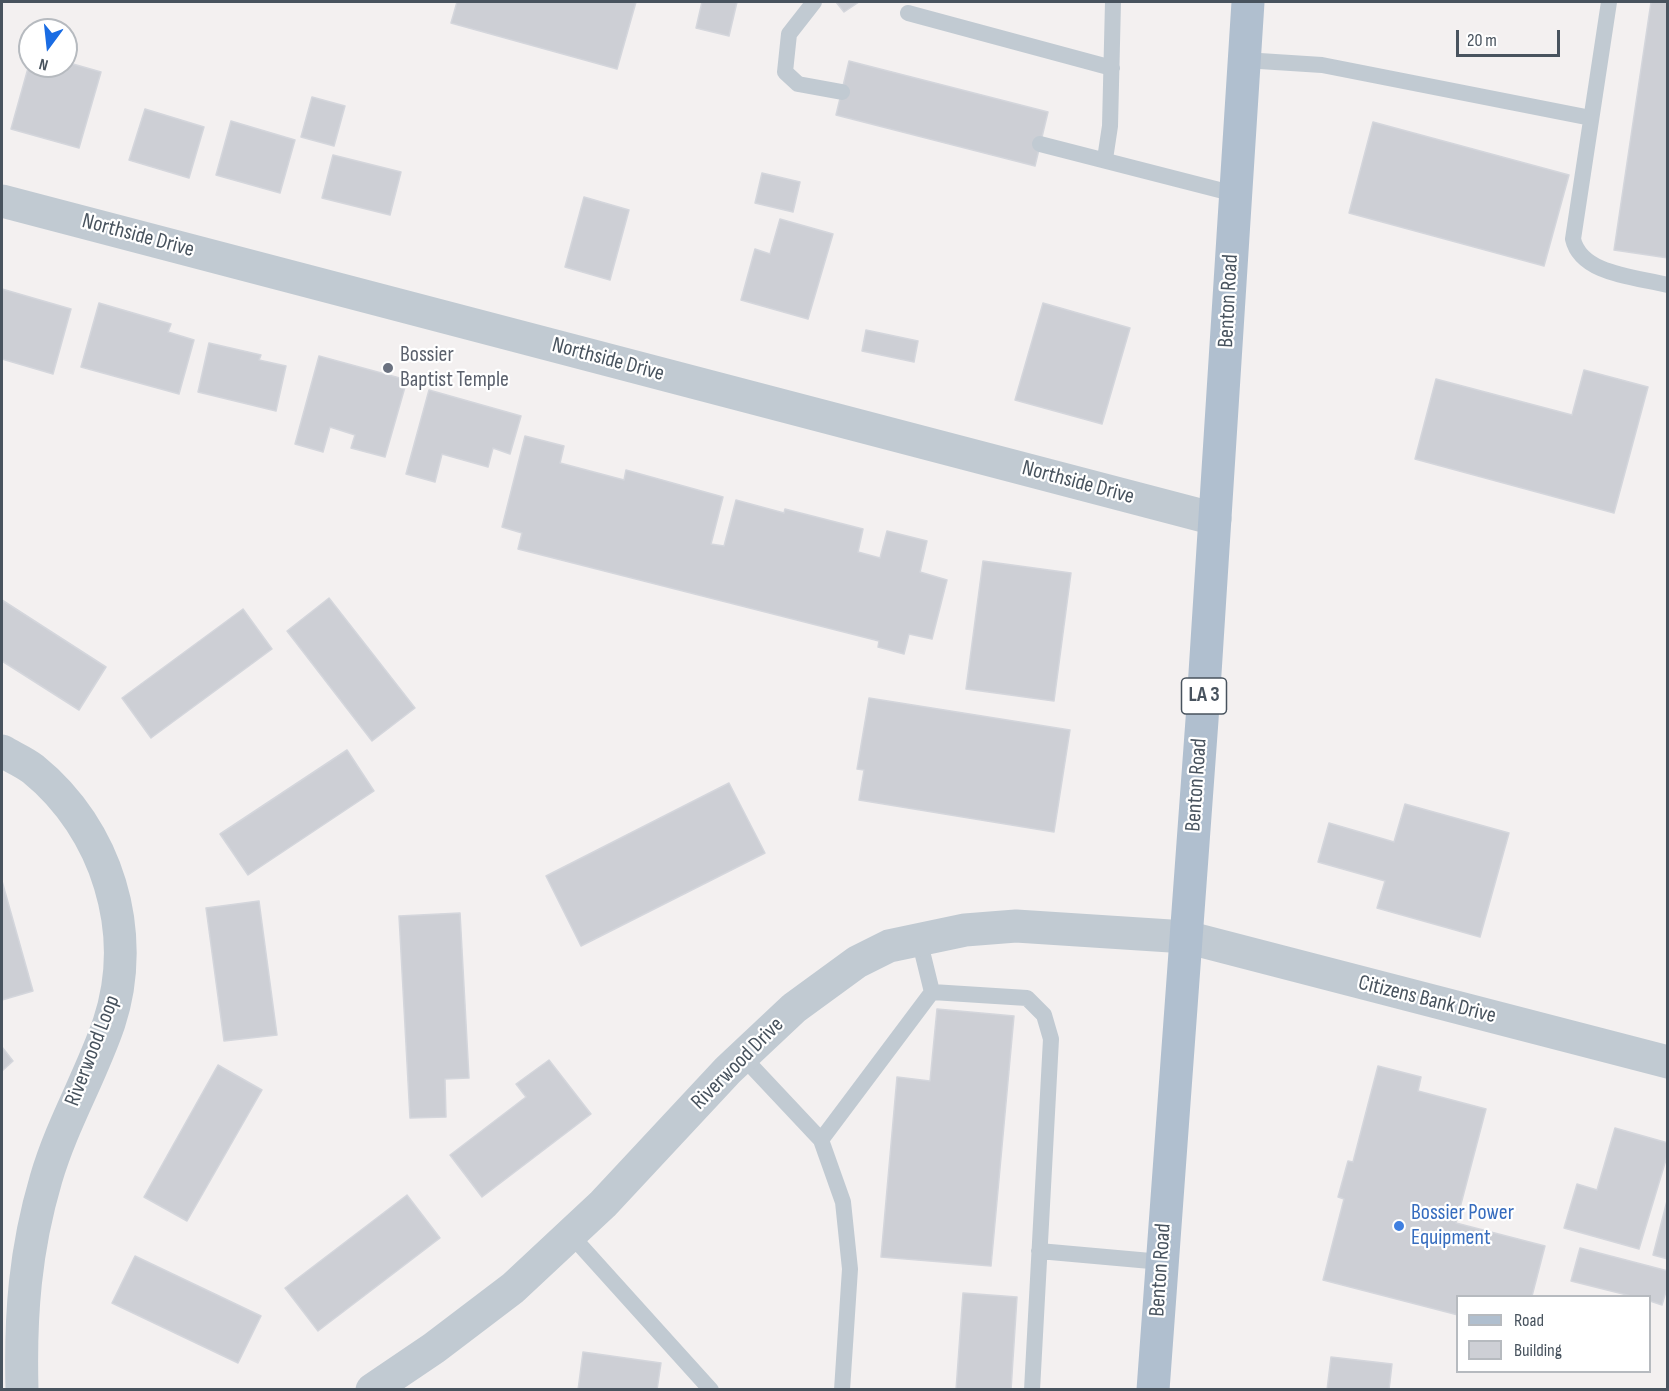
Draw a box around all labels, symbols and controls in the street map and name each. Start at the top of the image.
north arrow [18,18,78,78]
scale bar [1459,18,1562,56]
text: 20 m [1467,30,1497,51]
text: N [37,54,50,74]
street label: Northside Drive [79,208,197,264]
street label: Benton Road [1213,254,1245,348]
street label: Northside Drive [549,332,667,388]
place label: Bossier Baptist Temple [400,342,509,394]
marker: Bossier Baptist Temple [381,361,395,375]
street label: Northside Drive [1019,455,1137,511]
road number: LA 3 [1182,678,1226,714]
street label: Benton Road [1181,737,1213,833]
street label: Citizens Bank Drive [1355,970,1499,1030]
street label: Riverwood Loop [60,992,126,1110]
street label: Riverwood Drive [686,1012,790,1116]
place label: Bossier Power Equipment [1411,1200,1514,1252]
marker: Bossier Power Equipment [1392,1219,1406,1233]
street label: Benton Road [1145,1222,1177,1318]
legend [1456,1295,1651,1373]
text: Road [1514,1310,1544,1331]
text: Building [1514,1340,1562,1361]

